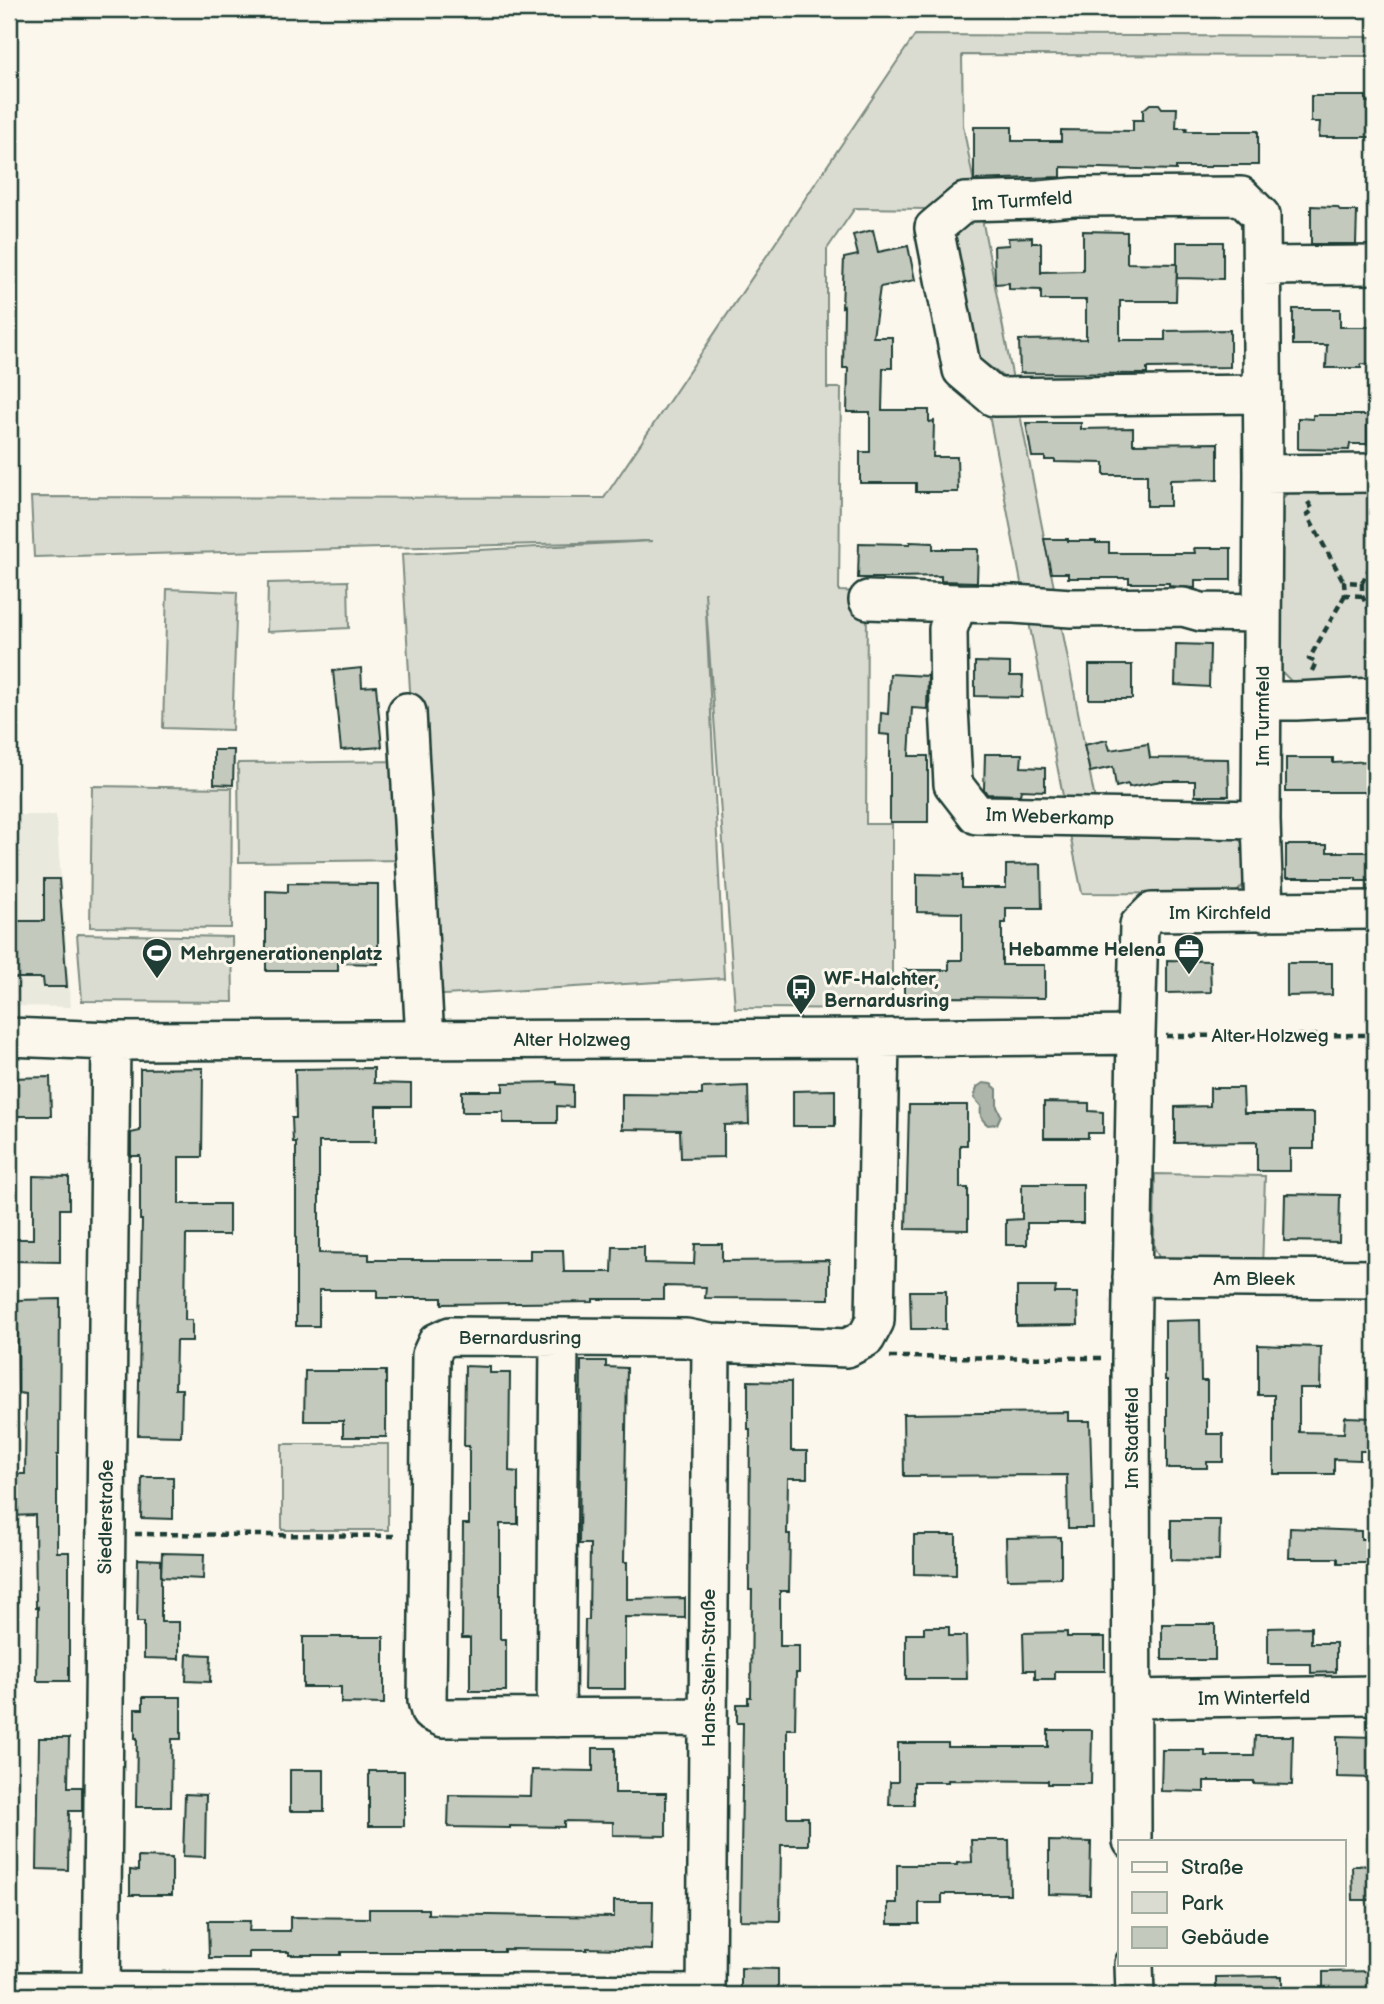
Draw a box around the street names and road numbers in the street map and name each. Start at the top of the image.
street label: Im Turmfeld [971,187,1073,216]
street label: Im Turmfeld [1252,666,1275,766]
street label: Im Weberkamp [985,804,1115,831]
street label: Im Kirchfeld [1169,902,1271,925]
street label: Alter Holzweg [1211,1025,1329,1048]
street label: Alter Holzweg [513,1029,631,1052]
street label: Am Bleek [1213,1268,1295,1291]
street label: Bernardusring [459,1327,581,1350]
street label: Im Stadtfeld [1121,1387,1144,1489]
street label: Siedlerstraße [94,1459,119,1575]
street label: Hans-Stein-Straße [698,1589,721,1747]
street label: Im Winterfeld [1198,1686,1310,1711]

